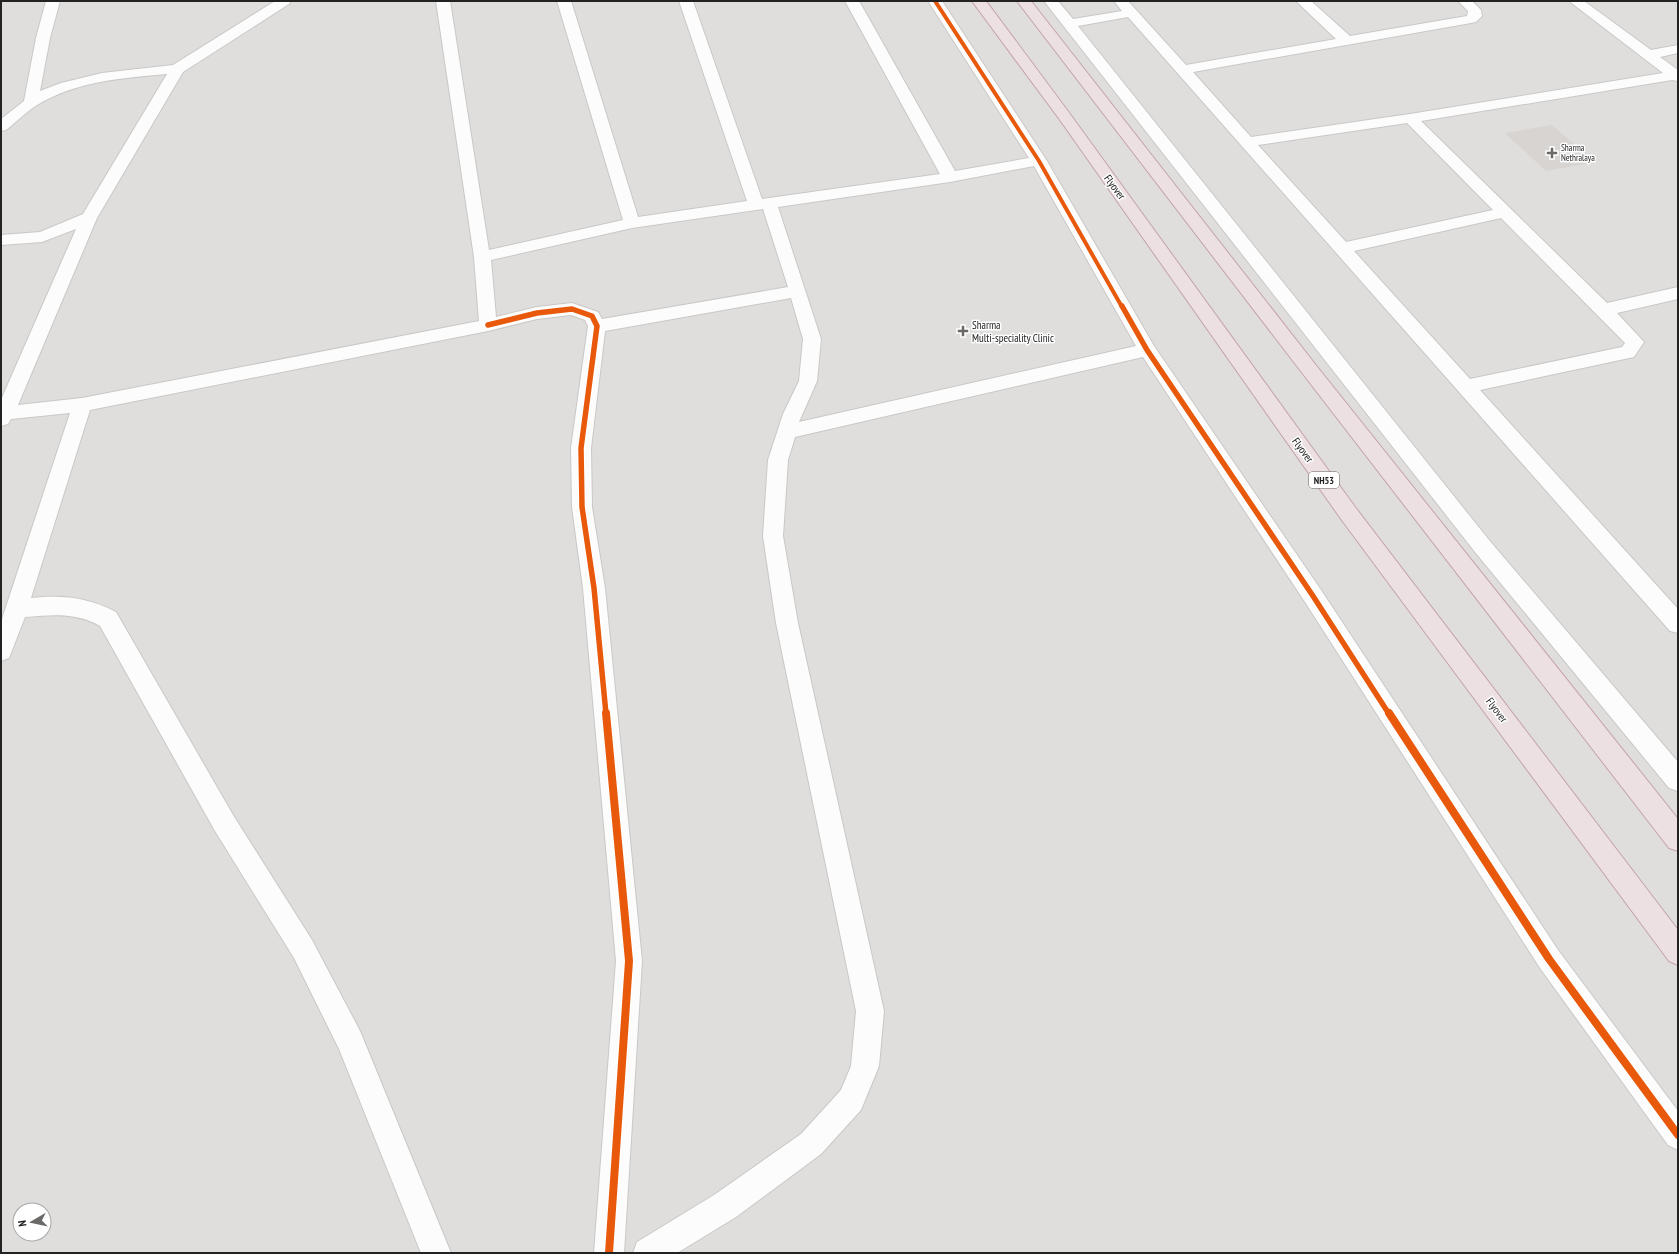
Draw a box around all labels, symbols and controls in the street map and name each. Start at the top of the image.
place label: Sharma Nethralaya [1561,142,1595,163]
marker: Sharma Nethralaya [1546,147,1558,159]
street label: Flyover [1101,172,1129,202]
place label: Sharma Multi-speciality Clinic [972,318,1054,345]
marker: Sharma Multi-speciality Clinic [957,325,969,337]
street label: Flyover [1289,435,1317,465]
road number: NH53 [1309,472,1339,488]
street label: Flyover [1483,695,1511,725]
north arrow [12,1202,52,1242]
text: N [15,1219,30,1228]

